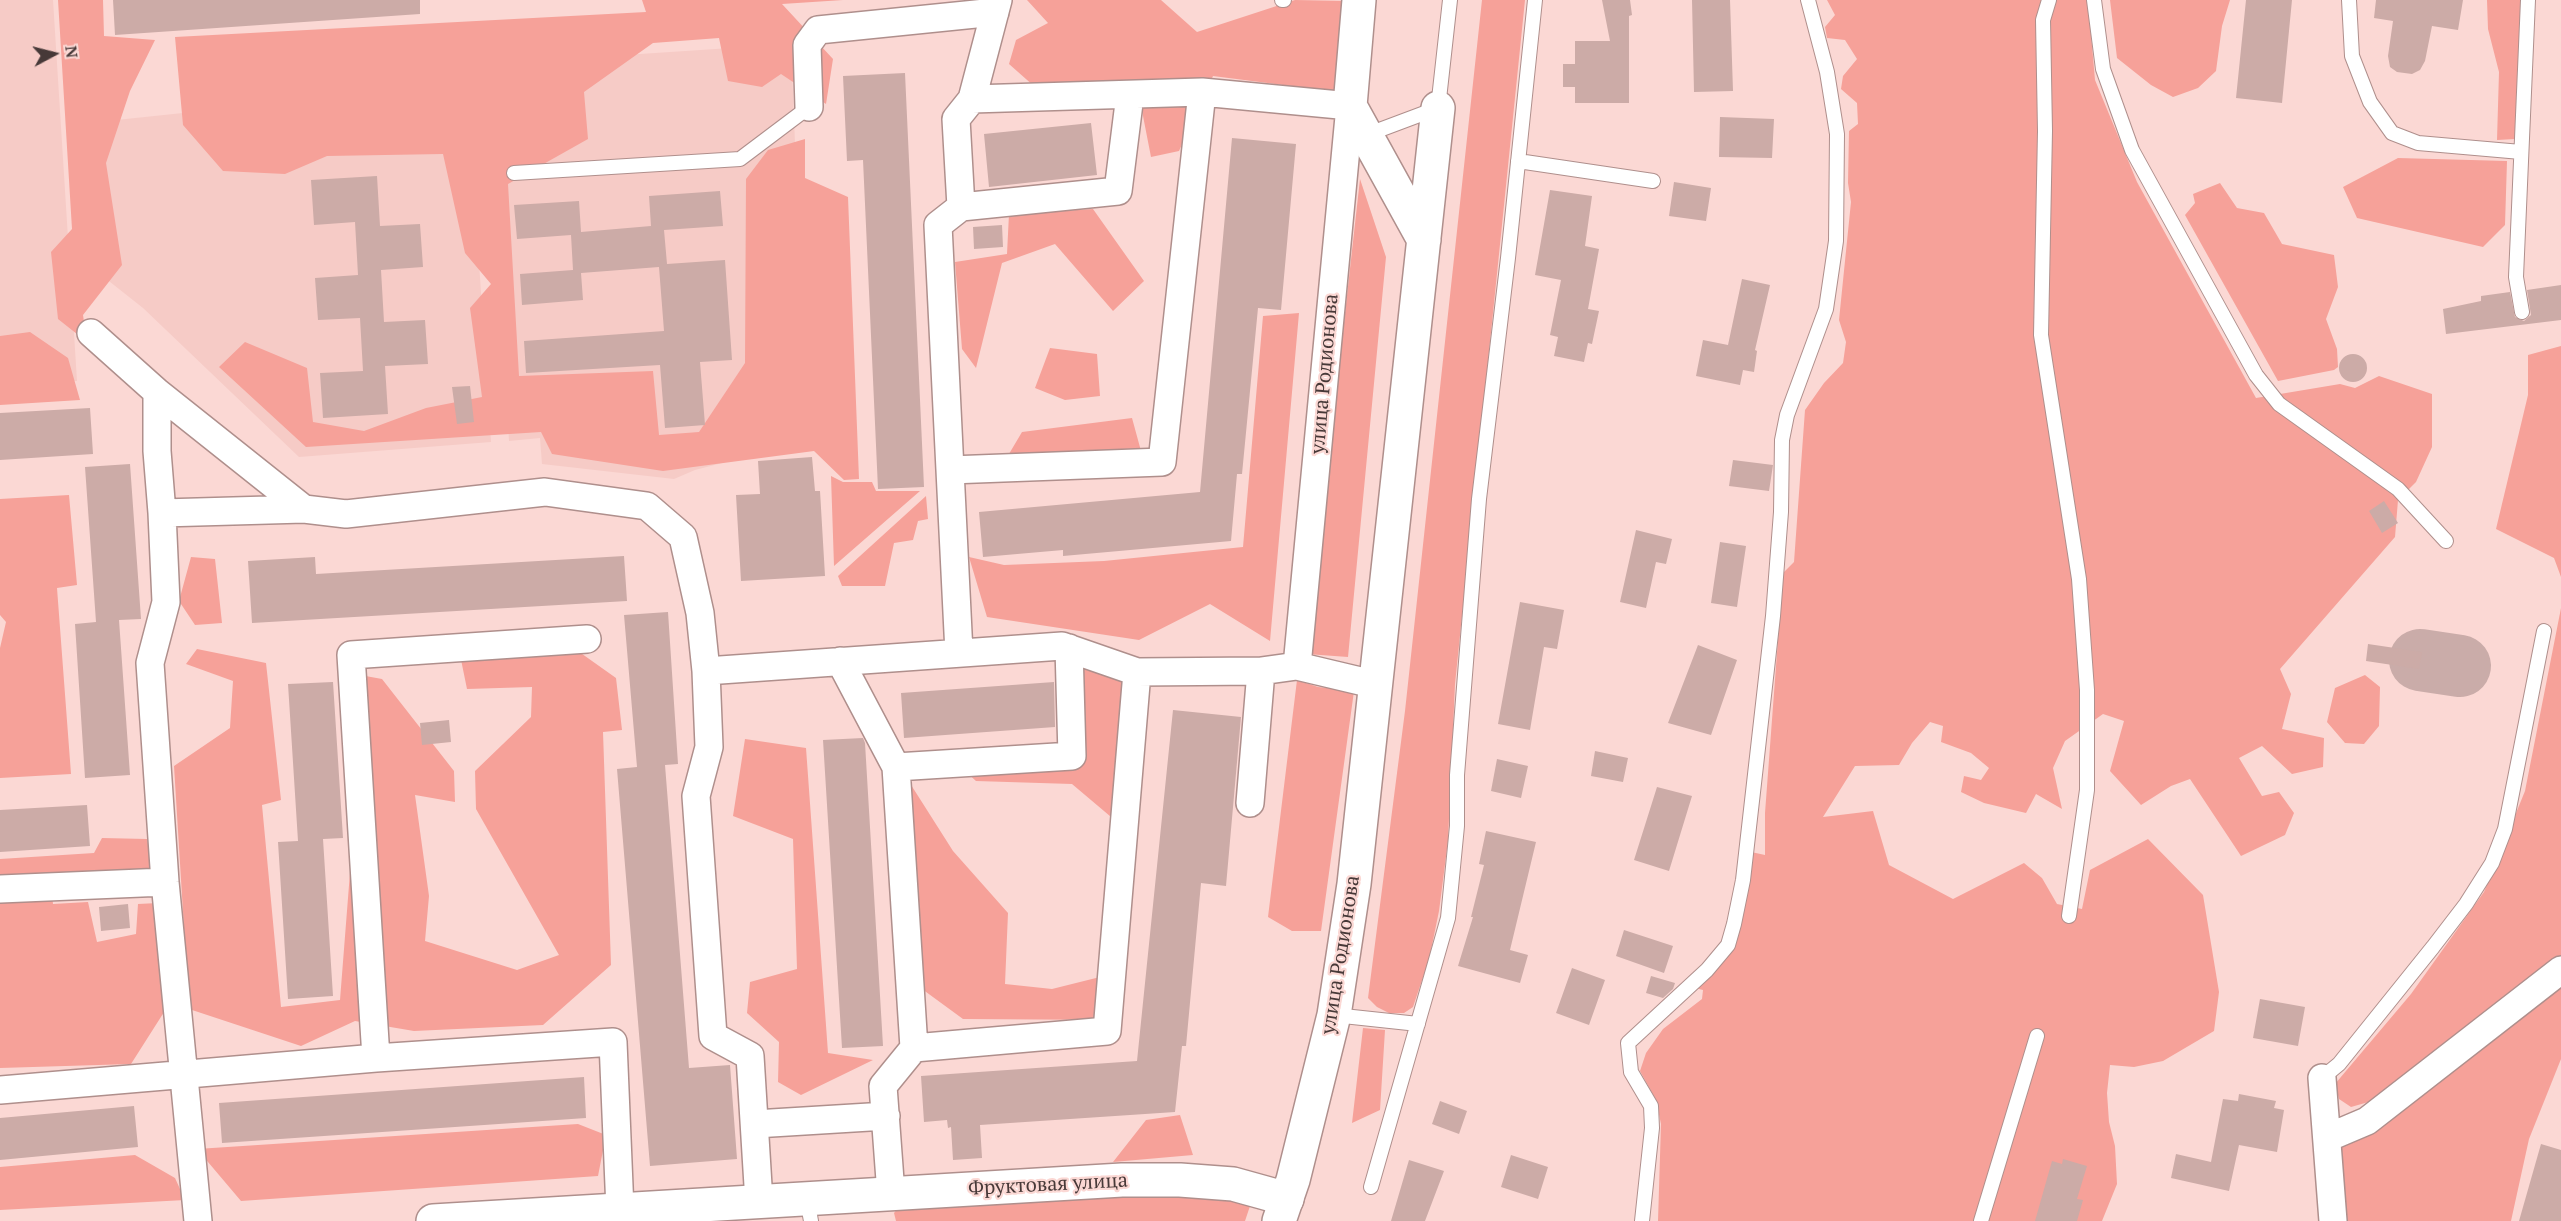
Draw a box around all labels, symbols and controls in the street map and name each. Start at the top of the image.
north arrow [24,24,84,84]
text: N [60,44,84,59]
street label: улица Родионова [1306,293,1344,455]
street label: улица Родионова [1317,874,1365,1036]
street label: Фруктовая улица [968,1169,1128,1201]

